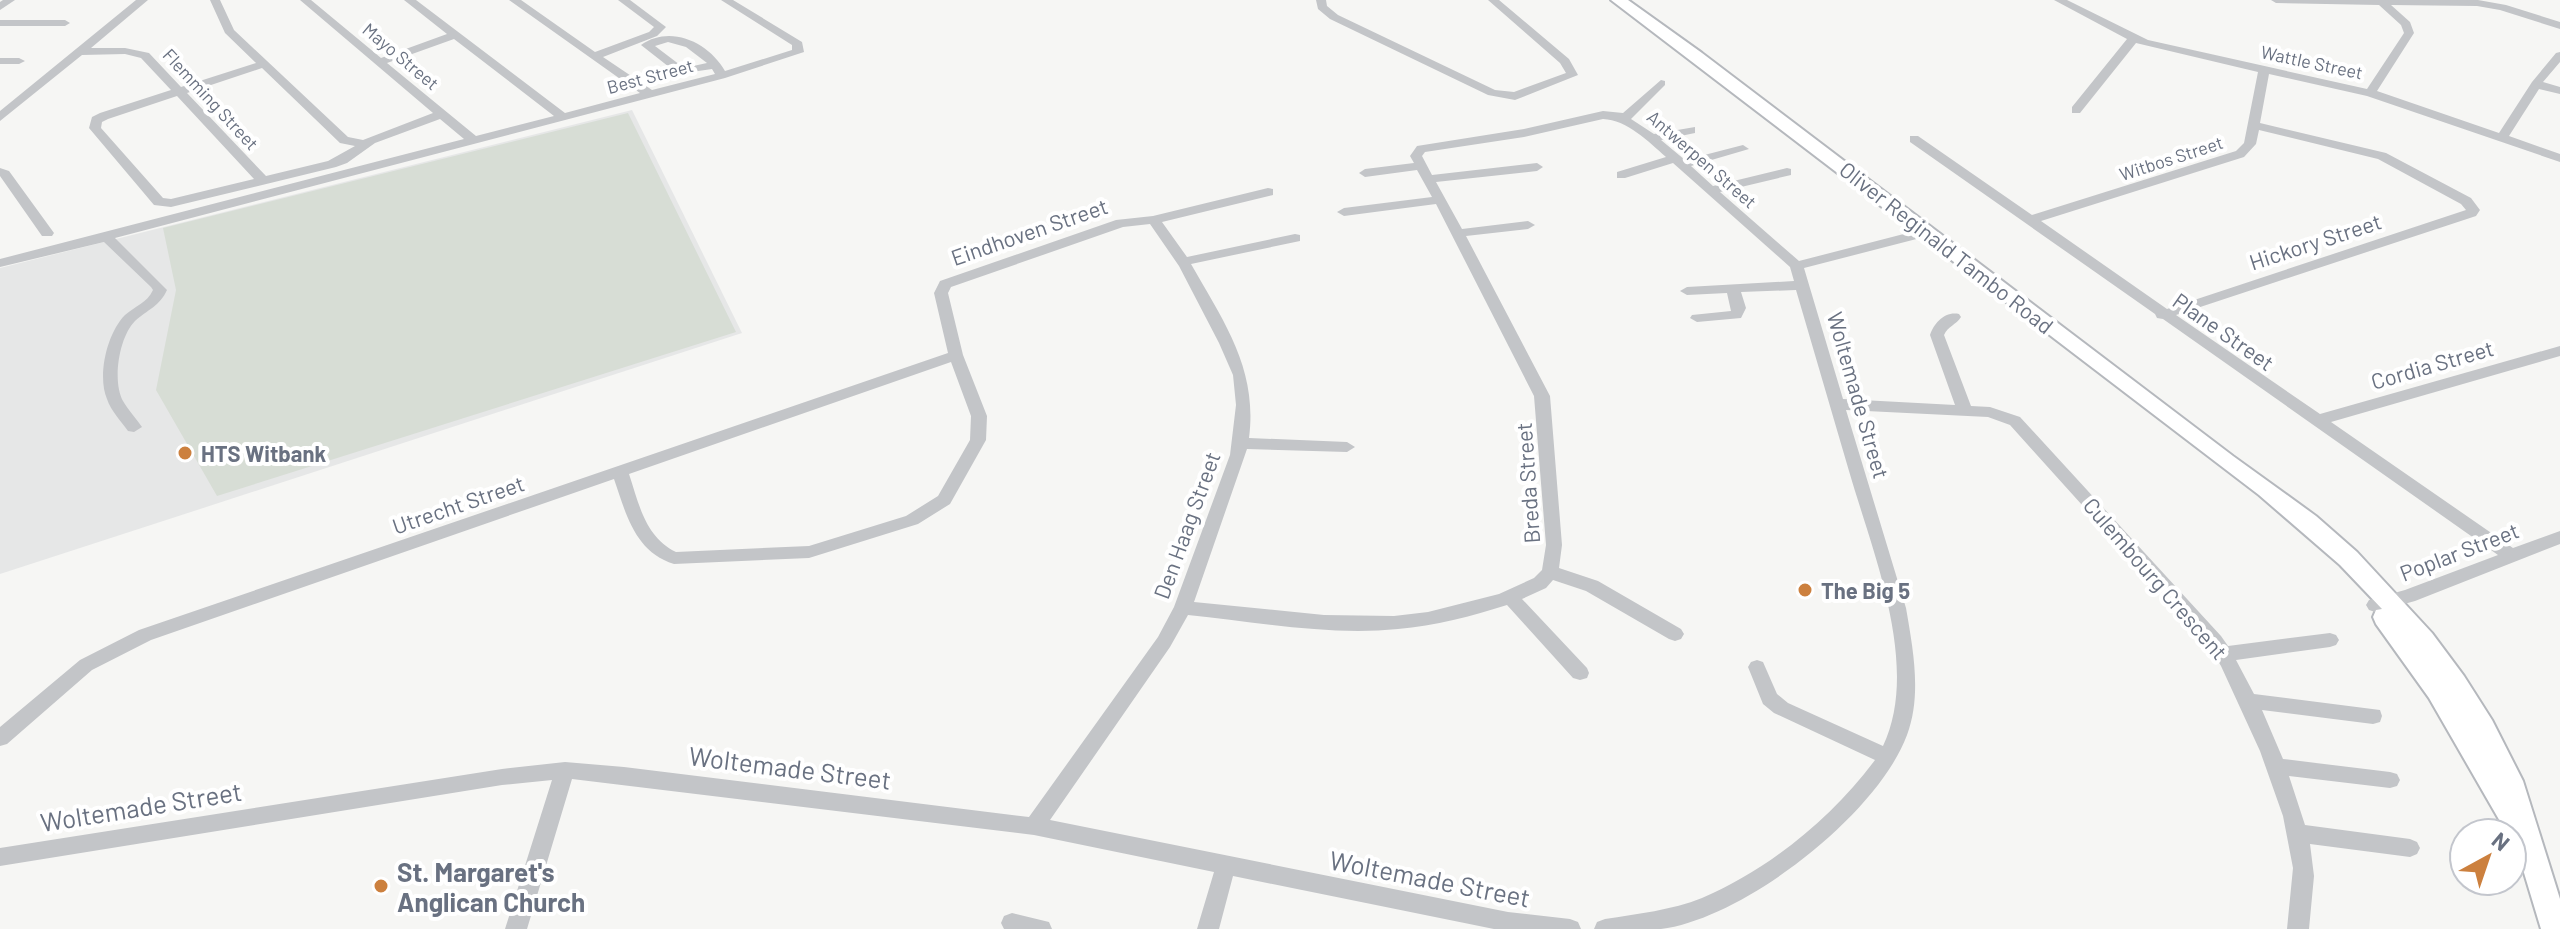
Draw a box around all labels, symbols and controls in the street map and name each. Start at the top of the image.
street label: Mayo Street [358,18,444,94]
street label: Wattle Street [2259,40,2365,84]
street label: Flemming Street [158,44,264,154]
street label: Best Street [604,54,696,98]
street label: Antwerpen Street [1643,105,1761,213]
street label: Witbos Street [2116,131,2226,185]
street label: Oliver Reginald Tambo Road [1835,155,2059,339]
street label: Eindhoven Street [947,192,1111,270]
street label: Hickory Street [2246,207,2384,275]
street label: Plane Street [2169,287,2279,375]
street label: Woltemade Street [1823,309,1895,481]
street label: Cordia Street [2368,334,2496,394]
street label: Breda Street [1510,422,1544,544]
place label: HTS Witbank [201,440,326,466]
marker: HTS Witbank [176,444,194,462]
street label: Den Haag Street [1147,448,1225,602]
street label: Utrecht Street [389,469,527,539]
street label: Culembourg Crescent [2079,492,2233,664]
street label: Poplar Street [2396,516,2522,586]
place label: The Big 5 [1821,577,1910,603]
marker: The Big 5 [1796,581,1814,599]
street label: Woltemade Street [687,739,893,795]
street label: Woltemade Street [38,775,244,837]
north arrow [2448,817,2528,897]
text: N [2488,826,2515,856]
street label: Woltemade Street [1327,843,1533,913]
place label: St. Margaret's Anglican Church [397,856,585,917]
marker: St. Margaret's Anglican Church [372,877,390,895]

